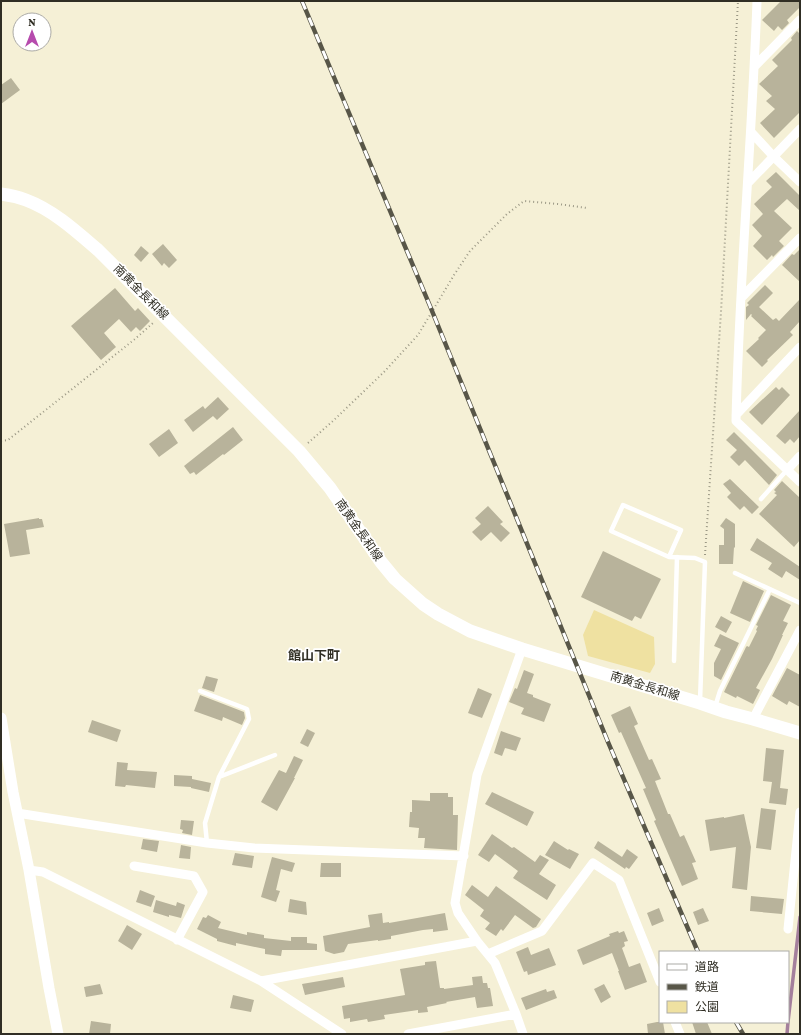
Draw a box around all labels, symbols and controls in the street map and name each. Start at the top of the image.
north arrow [12,12,52,52]
text: N [28,16,36,28]
street label: 南黄金長和線 [111,262,171,322]
street label: 南黄金長和線 [333,496,385,564]
district label: 館山下町 [288,648,340,663]
street label: 南黄金長和線 [609,669,681,703]
legend [659,951,789,1023]
text: 道路 [695,960,719,974]
text: 鉄道 [695,980,719,994]
text: 公園 [695,1000,719,1014]

